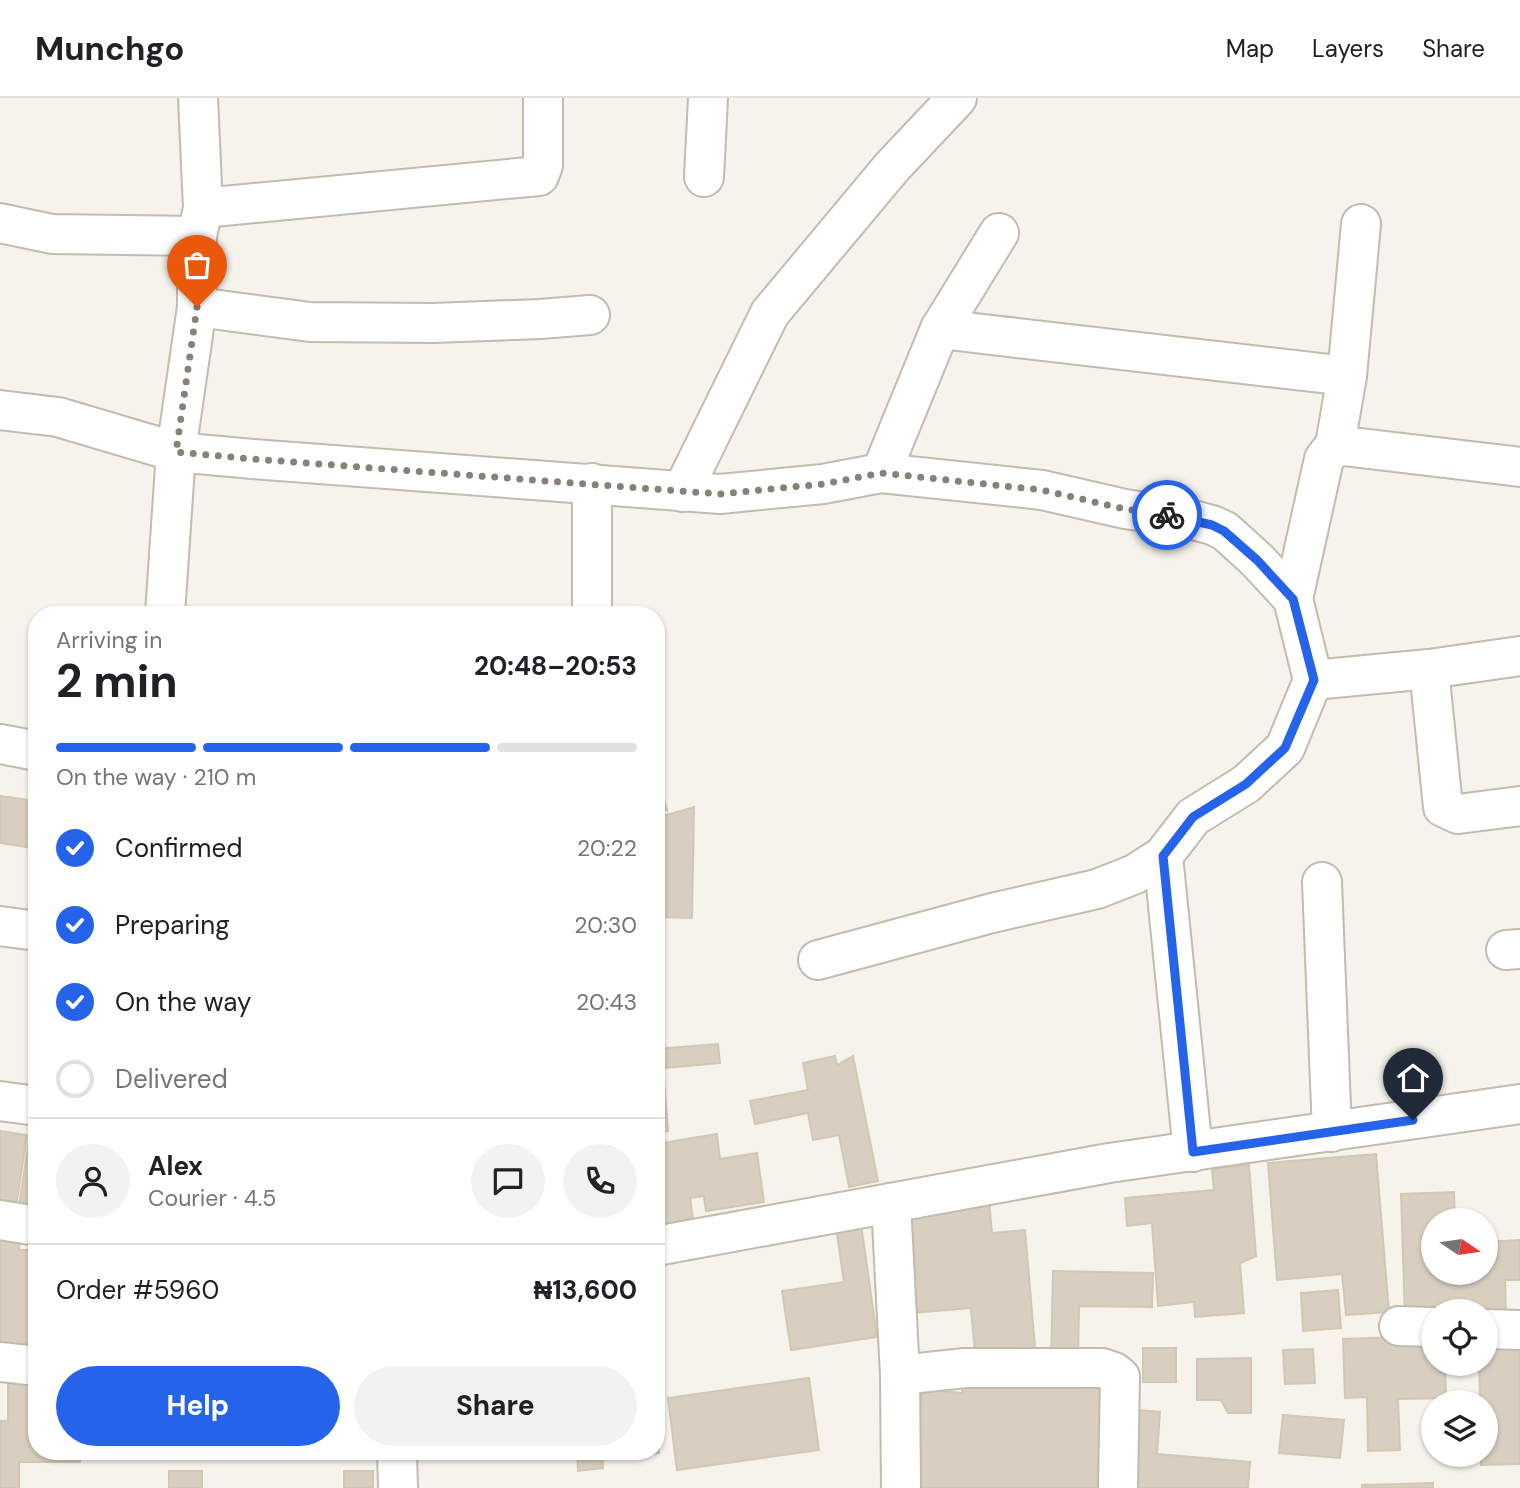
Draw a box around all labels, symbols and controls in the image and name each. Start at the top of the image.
text: Munchgo [35,27,185,70]
text: Map [1226,33,1274,64]
text: Layers [1312,33,1384,64]
text: Share [1422,33,1485,64]
pin [167,235,227,307]
icon: bag [178,246,216,284]
courier [1132,480,1202,550]
icon: bike [1148,496,1186,534]
text: Arriving in [56,625,162,655]
text: 20:48–20:53 [474,649,637,683]
text: 2 min [56,651,178,711]
text: On the way · 210 m [56,762,256,792]
icon: check [56,829,94,867]
text: Confirmed [115,831,242,865]
text: 20:22 [577,833,637,863]
icon: check [56,906,94,944]
text: Preparing [115,908,230,942]
text: 20:30 [574,910,637,940]
icon: check [56,983,94,1021]
text: On the way [115,985,251,1019]
text: 20:43 [576,987,637,1017]
pin [1383,1048,1443,1120]
icon: home [1394,1059,1432,1097]
text: Delivered [115,1062,228,1096]
button: person [56,1144,130,1218]
button: chat [471,1144,545,1218]
button: phone [563,1144,637,1218]
text: Alex [148,1149,203,1183]
text: Courier · 4.5 [148,1183,276,1213]
north arrow [1421,1208,1498,1284]
map controls [1421,1208,1498,1467]
text: Order #5960 [56,1273,219,1307]
text: ₦13,600 [534,1273,637,1307]
button: locate [1421,1299,1498,1376]
button: Help [56,1366,340,1446]
button: Share [354,1366,637,1446]
button: layers [1421,1390,1498,1467]

